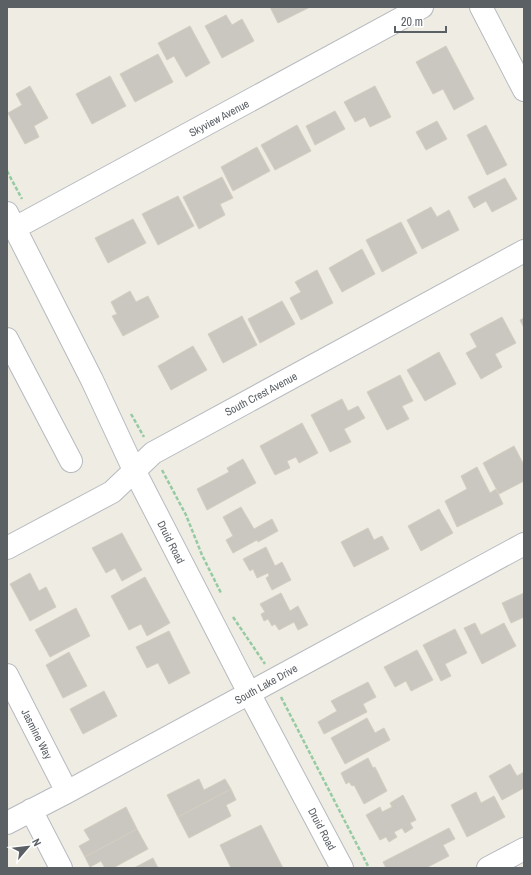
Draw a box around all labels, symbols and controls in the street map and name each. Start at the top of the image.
scale bar [395,8,446,34]
text: 20 m [401,14,423,30]
street label: Skyview Avenue [187,96,251,140]
street label: South Crest Avenue [222,369,300,419]
street label: Druid Road [154,518,188,566]
street label: South Lake Drive [232,661,300,707]
street label: Jasmine Way [18,707,56,762]
street label: Druid Road [305,805,339,853]
north arrow [8,827,48,867]
text: N [29,836,45,848]

